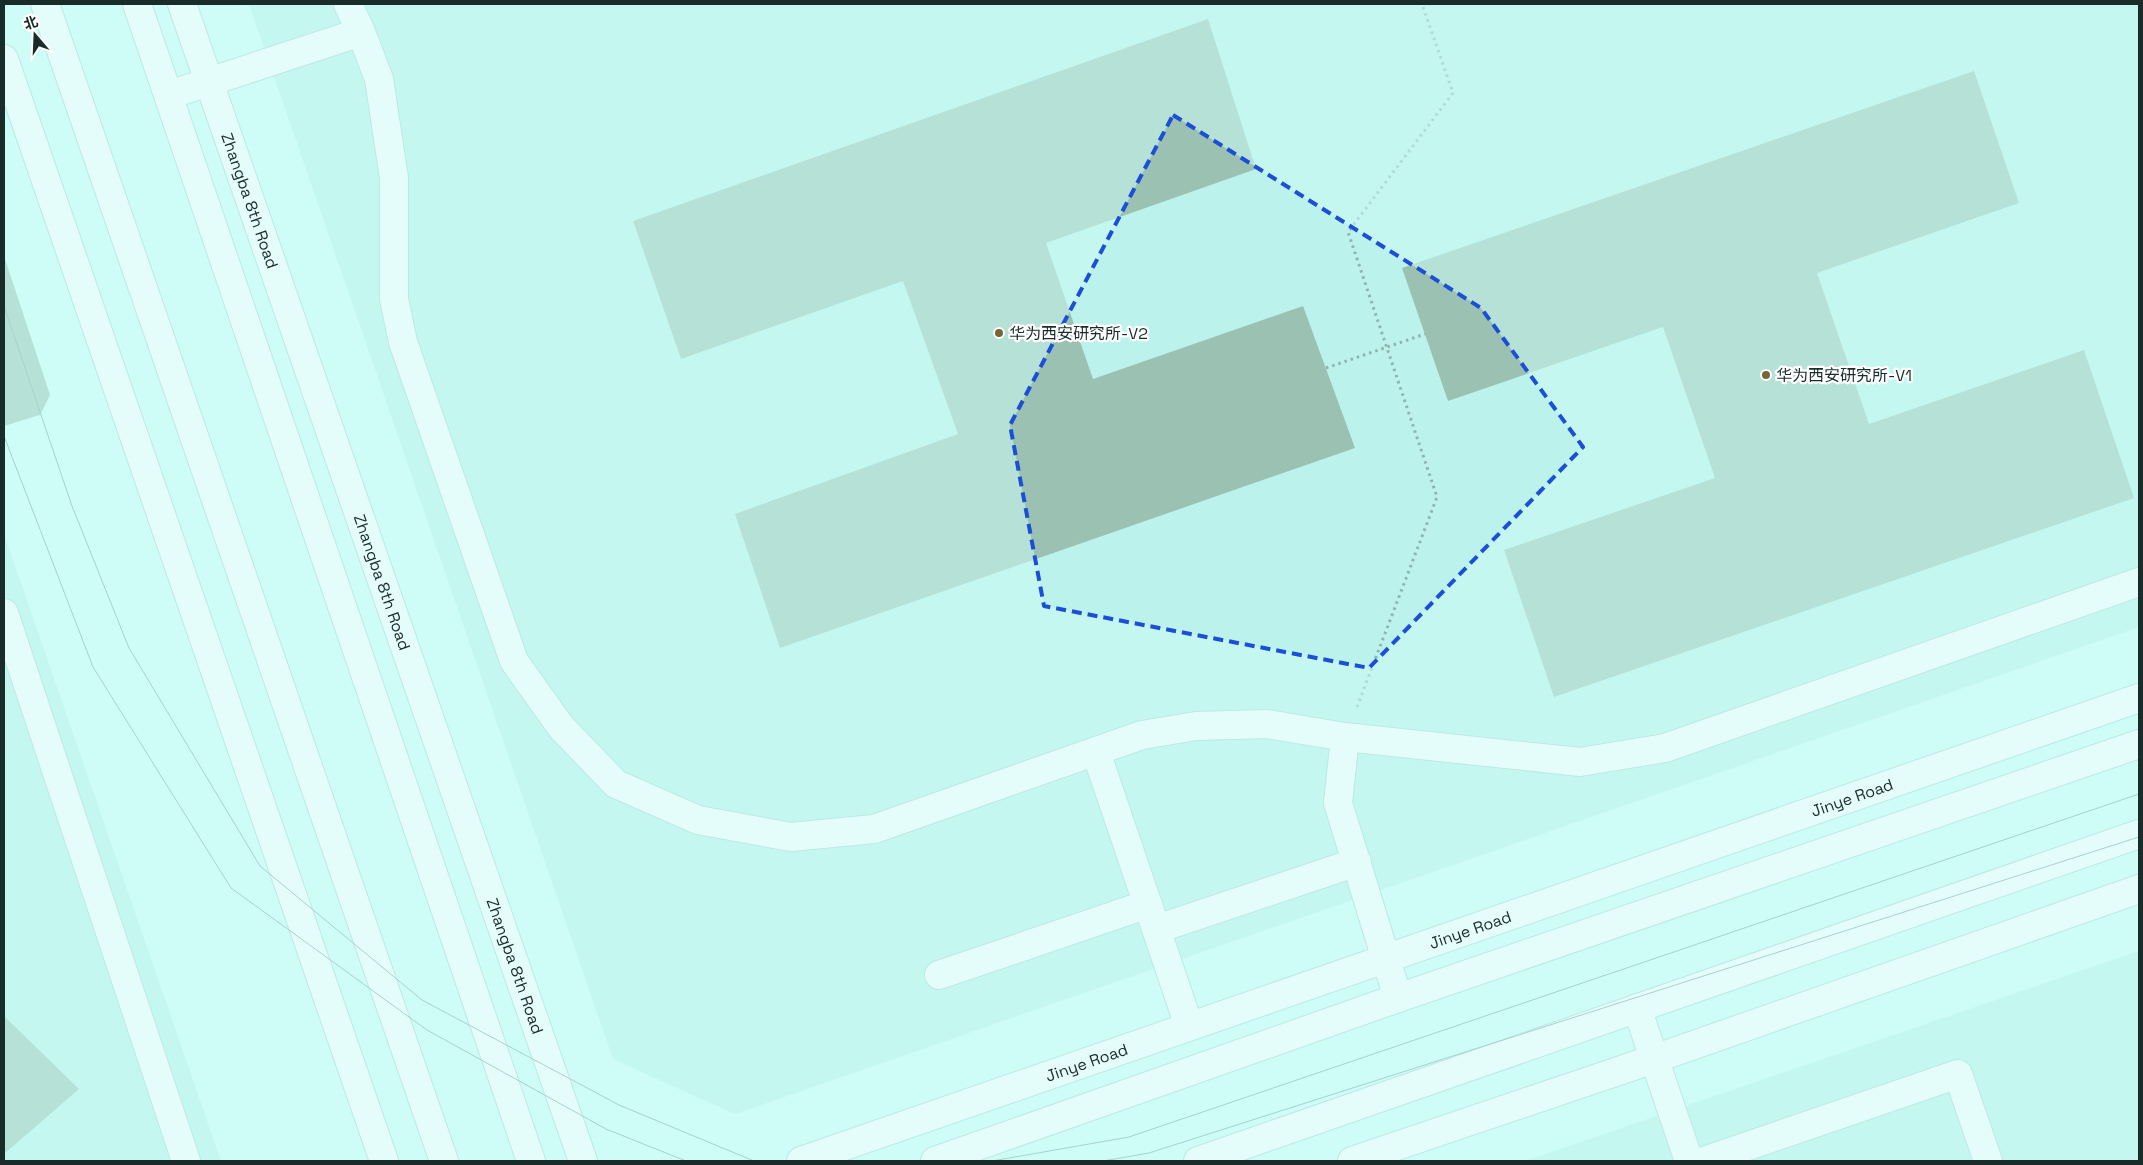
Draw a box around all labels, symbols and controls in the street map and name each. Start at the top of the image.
north arrow [10,10,60,60]
text: 北 [21,12,40,33]
street label: Zhangba 8th Road [216,130,283,271]
place label: 华为西安研究所-V2 [1009,323,1148,344]
marker: 华为西安研究所-V2 [993,327,1005,339]
place label: 华为西安研究所-V1 [1776,365,1912,386]
marker: 华为西安研究所-V1 [1760,369,1772,381]
street label: Zhangba 8th Road [349,512,415,653]
street label: Jinye Road [1808,774,1896,822]
street label: Zhangba 8th Road [482,895,548,1037]
street label: Jinye Road [1426,906,1514,954]
street label: Jinye Road [1043,1039,1131,1087]

